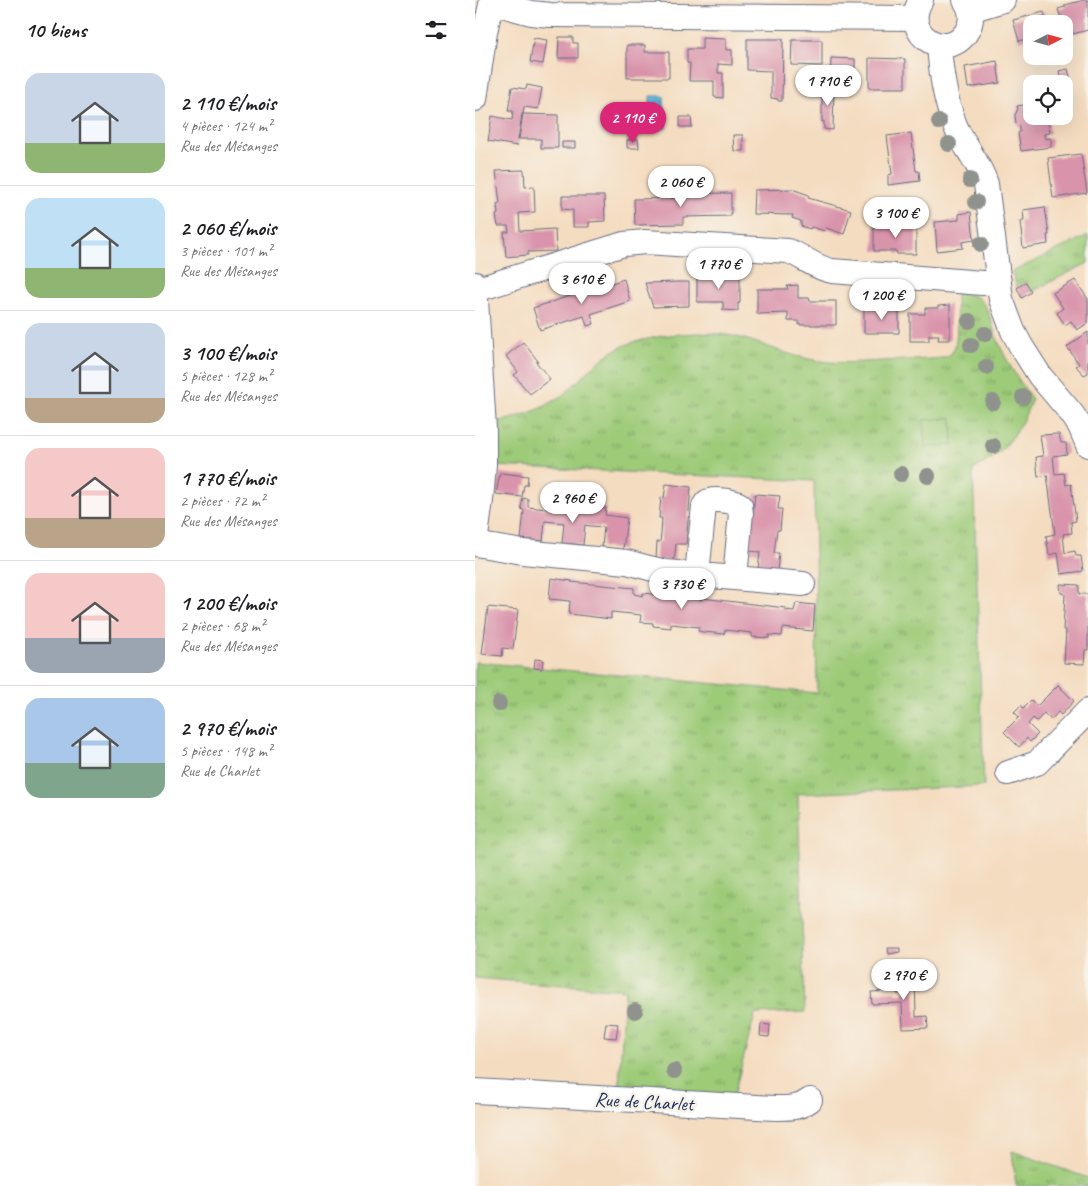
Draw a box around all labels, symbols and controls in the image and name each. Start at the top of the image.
north arrow [1023,15,1073,65]
map controls [1023,15,1073,125]
icon: filters [422,16,450,44]
text: 10 biens [25,17,86,43]
pin: 1 710 € [782,64,874,107]
text: 1 710 € [806,71,850,91]
button: locate [1023,75,1073,125]
text: 2 110 €/mois [180,90,276,116]
icon: home [65,93,125,153]
pin: 2 110 € [587,102,679,144]
text: 2 110 € [611,108,655,128]
text: 4 pièces · 124 m² [180,116,272,136]
text: Rue des Mésanges [180,136,277,156]
pin: 2 060 € [635,166,727,208]
text: 2 060 € [659,172,703,192]
pin: 3 100 € [850,196,942,239]
text: 3 100 € [874,203,918,223]
text: 2 060 €/mois [180,215,276,241]
icon: home [65,218,125,278]
text: 3 pièces · 101 m² [180,241,272,261]
pin: 1 770 € [673,248,765,290]
text: 1 770 € [697,254,741,274]
text: Rue des Mésanges [180,261,277,281]
pin: 3 610 € [536,262,628,305]
text: 3 610 € [560,269,604,289]
pin: 1 200 € [836,278,928,321]
text: 1 200 € [860,285,904,305]
text: 3 100 €/mois [180,340,276,366]
icon: home [65,343,125,403]
text: 5 pièces · 128 m² [180,366,272,386]
text: Rue des Mésanges [180,386,277,406]
text: 1 770 €/mois [180,465,276,491]
icon: home [65,468,125,528]
pin: 2 960 € [527,482,619,524]
text: 2 960 € [551,488,595,508]
text: 2 pièces · 72 m² [180,491,265,511]
text: Rue des Mésanges [180,511,277,531]
pin: 3 730 € [636,568,728,610]
text: 3 730 € [660,574,704,594]
text: 1 200 €/mois [180,590,276,616]
icon: home [65,593,125,653]
text: 2 pièces · 68 m² [180,616,265,636]
text: Rue des Mésanges [180,636,277,656]
text: 2 970 €/mois [180,715,275,741]
icon: home [65,718,125,778]
text: 5 pièces · 148 m² [180,741,272,761]
text: Rue de Charlet [180,761,259,781]
pin: 2 970 € [858,958,950,1001]
text: 2 970 € [882,965,926,985]
street label: Rue de Charlet [594,1086,696,1117]

